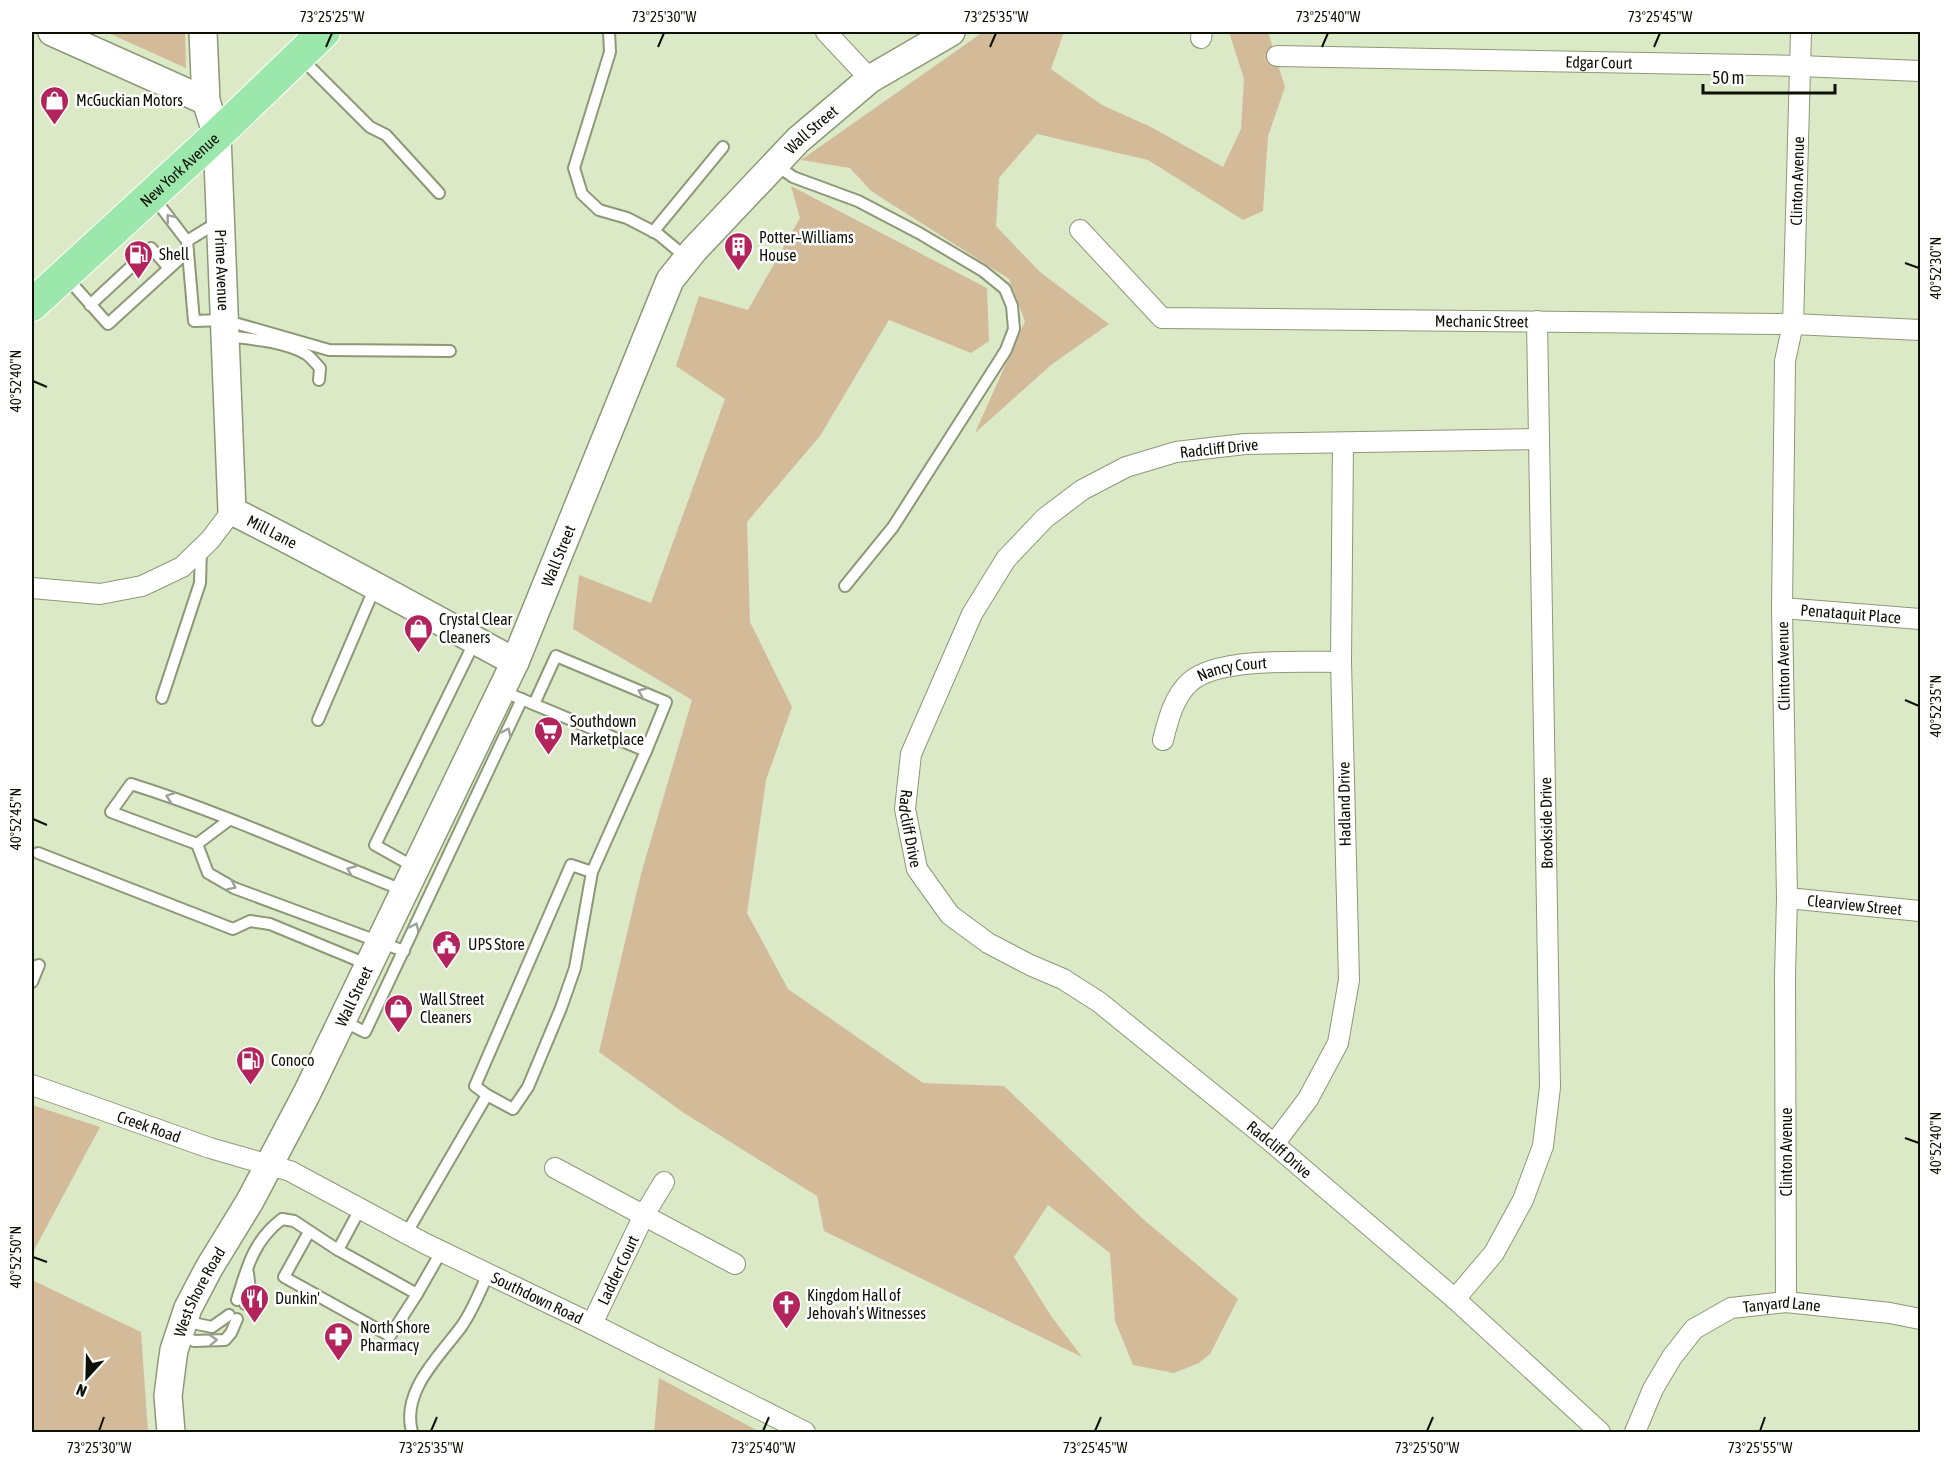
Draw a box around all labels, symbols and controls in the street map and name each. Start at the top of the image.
text: 73°25'25"W [300,8,364,25]
text: 73°25'30"W [632,8,696,25]
text: 73°25'35"W [964,8,1028,25]
text: 73°25'40"W [1296,8,1360,25]
text: 73°25'45"W [1628,8,1692,25]
street label: Edgar Court [1565,53,1633,72]
scale bar [1703,57,1835,95]
text: 50 m [1712,67,1744,88]
shop icon: McGuckian Motors [39,84,71,126]
place label: McGuckian Motors [76,91,183,109]
street label: Wall Street [781,101,841,157]
street label: New York Avenue [136,129,222,210]
street label: Clinton Avenue [1787,136,1807,226]
one-way arrow [166,214,177,225]
place label: Potter–Williams House [759,228,854,264]
street label: Prime Avenue [212,229,233,311]
building icon: Potter–Williams House [722,230,754,272]
text: 40°52'30"N [1927,237,1944,299]
fuel station icon: Shell [122,238,154,280]
place label: Shell [159,245,190,263]
street label: Mechanic Street [1435,312,1529,330]
text: 40°52'40"N [7,350,24,412]
street label: Radcliff Drive [1179,435,1259,461]
street label: Mill Lane [244,511,300,552]
street label: Wall Street [538,522,579,589]
street label: Penataquit Place [1800,601,1902,626]
place label: Crystal Clear Cleaners [439,610,513,646]
shop icon: Crystal Clear Cleaners [402,612,434,654]
street label: Clinton Avenue [1773,621,1793,711]
street label: Nancy Court [1194,653,1268,684]
text: 40°52'35"N [1927,675,1944,737]
one-way arrow [637,687,648,699]
place label: Southdown Marketplace [570,712,644,749]
supermarket icon: Southdown Marketplace [533,714,565,756]
one-way arrow [500,727,512,738]
street label: Hadland Drive [1334,762,1354,846]
street label: Brookside Drive [1536,777,1556,869]
text: 40°52'45"N [7,788,24,850]
street label: Radcliff Drive [896,789,925,869]
one-way arrow [165,791,176,804]
one-way arrow [346,865,357,877]
one-way arrow [226,879,237,890]
street label: Clearview Street [1807,891,1903,918]
one-way arrow [408,922,420,933]
public building icon: UPS Store [431,928,463,970]
place label: UPS Store [468,935,525,953]
street label: Wall Street [332,963,376,1029]
place label: Wall Street Cleaners [420,990,485,1026]
shop icon: Wall Street Cleaners [383,992,415,1034]
fuel station icon: Conoco [234,1044,266,1086]
place label: Conoco [271,1051,314,1069]
street label: Creek Road [115,1107,183,1146]
street label: Clinton Avenue [1777,1107,1795,1197]
text: 40°52'40"N [1927,1112,1944,1174]
street label: Radcliff Drive [1244,1117,1316,1181]
text: 40°52'50"N [7,1226,24,1288]
street label: Ladder Court [594,1232,642,1307]
street label: West Shore Road [170,1244,229,1339]
street label: Southdown Road [489,1268,586,1327]
restaurant icon: Dunkin' [238,1282,270,1324]
place label: Kingdom Hall of Jehovah’s Witnesses [807,1286,926,1322]
church icon: Kingdom Hall of Jehovah’s Witnesses [770,1288,802,1330]
place label: Dunkin' [275,1289,320,1307]
street label: Tanyard Lane [1742,1293,1822,1316]
place label: North Shore Pharmacy [360,1318,430,1355]
pharmacy icon: North Shore Pharmacy [323,1320,355,1362]
one-way arrow [209,1334,218,1347]
north arrow [57,1347,117,1407]
text: N [74,1381,89,1401]
text: 73°25'30"W [67,1439,131,1456]
text: 73°25'35"W [399,1439,463,1456]
text: 73°25'40"W [731,1439,795,1456]
text: 73°25'45"W [1063,1439,1127,1456]
text: 73°25'50"W [1395,1439,1459,1456]
text: 73°25'55"W [1728,1439,1792,1456]

